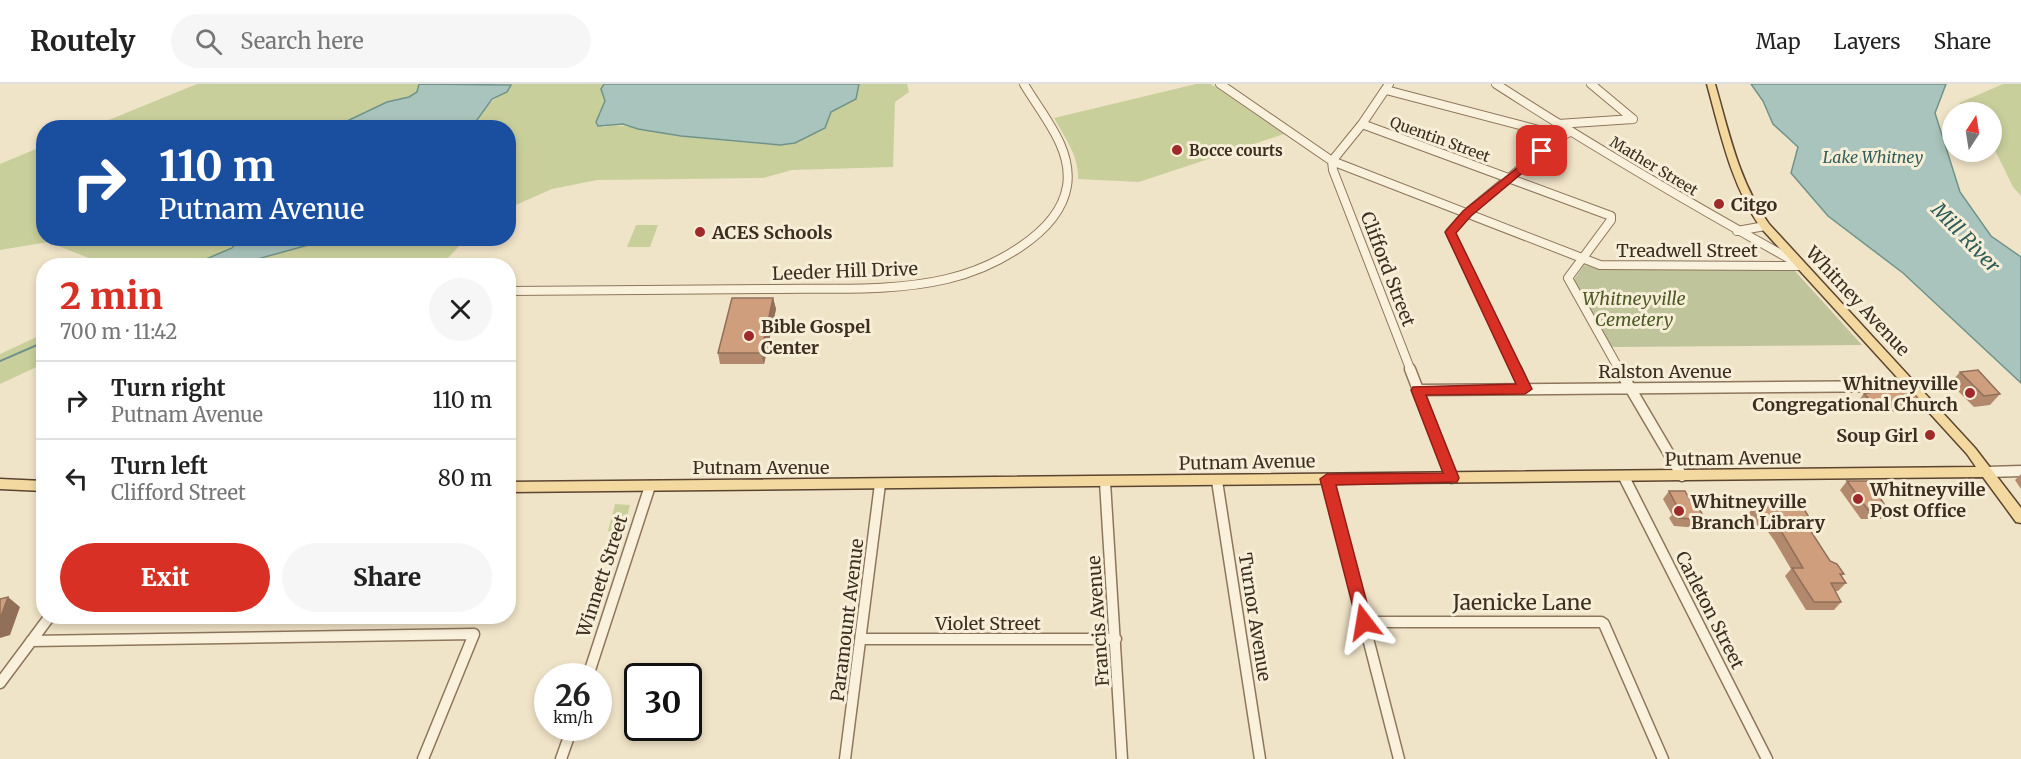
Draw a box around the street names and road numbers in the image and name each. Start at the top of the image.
street label: Quentin Street [1387,112,1493,166]
street label: Mather Street [1606,132,1702,200]
street label: Clifford Street [1356,208,1420,330]
street label: Treadwell Street [1616,239,1758,262]
street label: Whitney Avenue [1800,240,1915,361]
street label: Leeder Hill Drive [772,257,918,285]
street label: Ralston Avenue [1598,360,1732,383]
street label: Putnam Avenue [1664,445,1802,471]
street label: Putnam Avenue [1178,449,1316,475]
street label: Putnam Avenue [693,456,829,479]
street label: Winnett Street [571,512,633,641]
street label: Paramount Avenue [826,537,868,703]
street label: Carleton Street [1670,547,1750,673]
street label: Turnor Avenue [1234,551,1276,683]
street label: Francis Avenue [1082,555,1114,687]
street label: Jaenicke Lane [1451,589,1592,616]
street label: Violet Street [934,612,1041,635]

